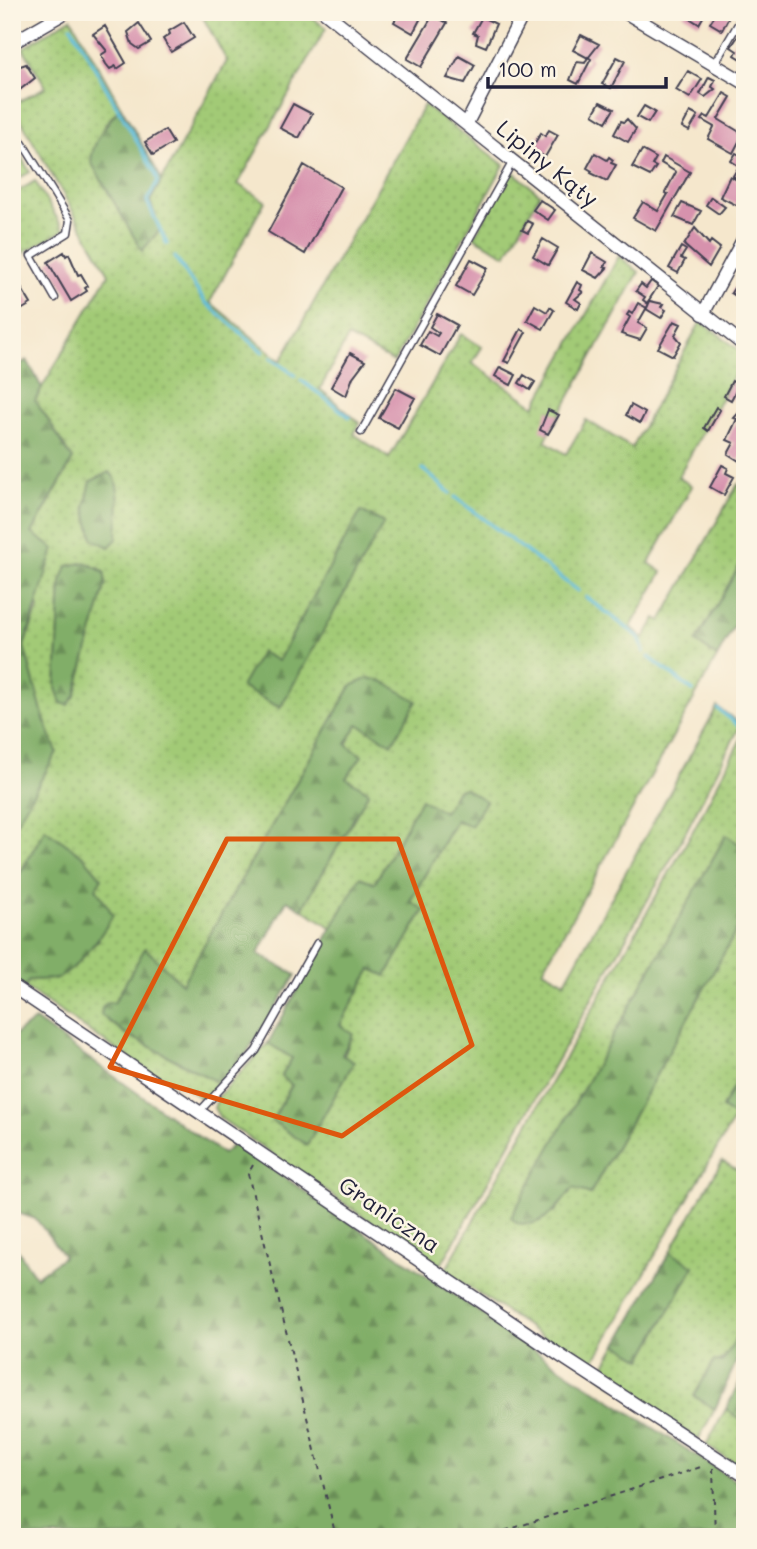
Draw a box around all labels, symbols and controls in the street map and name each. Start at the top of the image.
scale bar [488,46,666,90]
text: 100 m [498,55,557,82]
street label: Lipiny Kąty [491,113,605,213]
street label: Graniczna [333,1169,447,1259]

